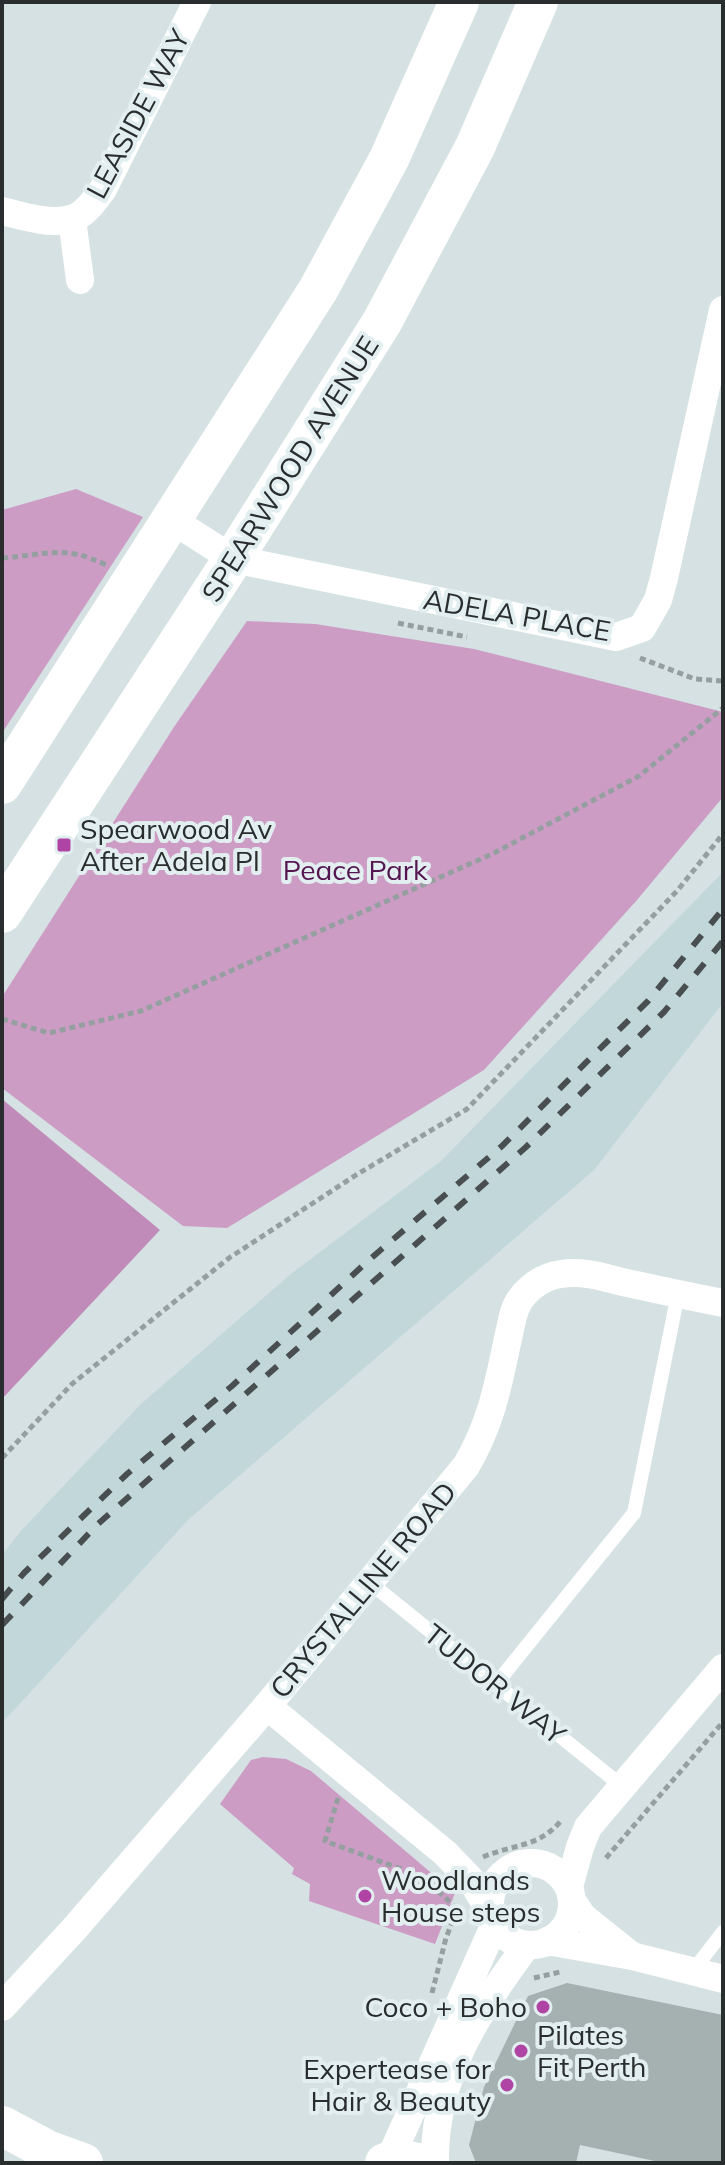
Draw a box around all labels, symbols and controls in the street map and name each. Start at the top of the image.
street label: LEASIDE WAY [78,22,197,204]
street label: SPEARWOOD AVENUE [194,330,386,608]
street label: ADELA PLACE [421,581,613,648]
place label: Spearwood Av After Adela Pl [80,811,272,878]
marker: Spearwood Av After Adela Pl [55,836,73,854]
park label: Peace Park [283,852,428,887]
street label: CRYSTALLINE ROAD [262,1474,463,1705]
street label: TUDOR WAY [417,1616,574,1752]
place label: Woodlands House steps [381,1862,540,1929]
marker: Woodlands House steps [356,1887,374,1905]
place label: Coco + Boho [364,1989,527,2024]
marker: Coco + Boho [534,1998,552,2016]
place label: Pilates Fit Perth [537,2017,646,2084]
marker: Pilates Fit Perth [512,2042,530,2060]
place label: Expertease for Hair & Beauty [303,2051,492,2118]
marker: Expertease for Hair & Beauty [498,2076,516,2094]

